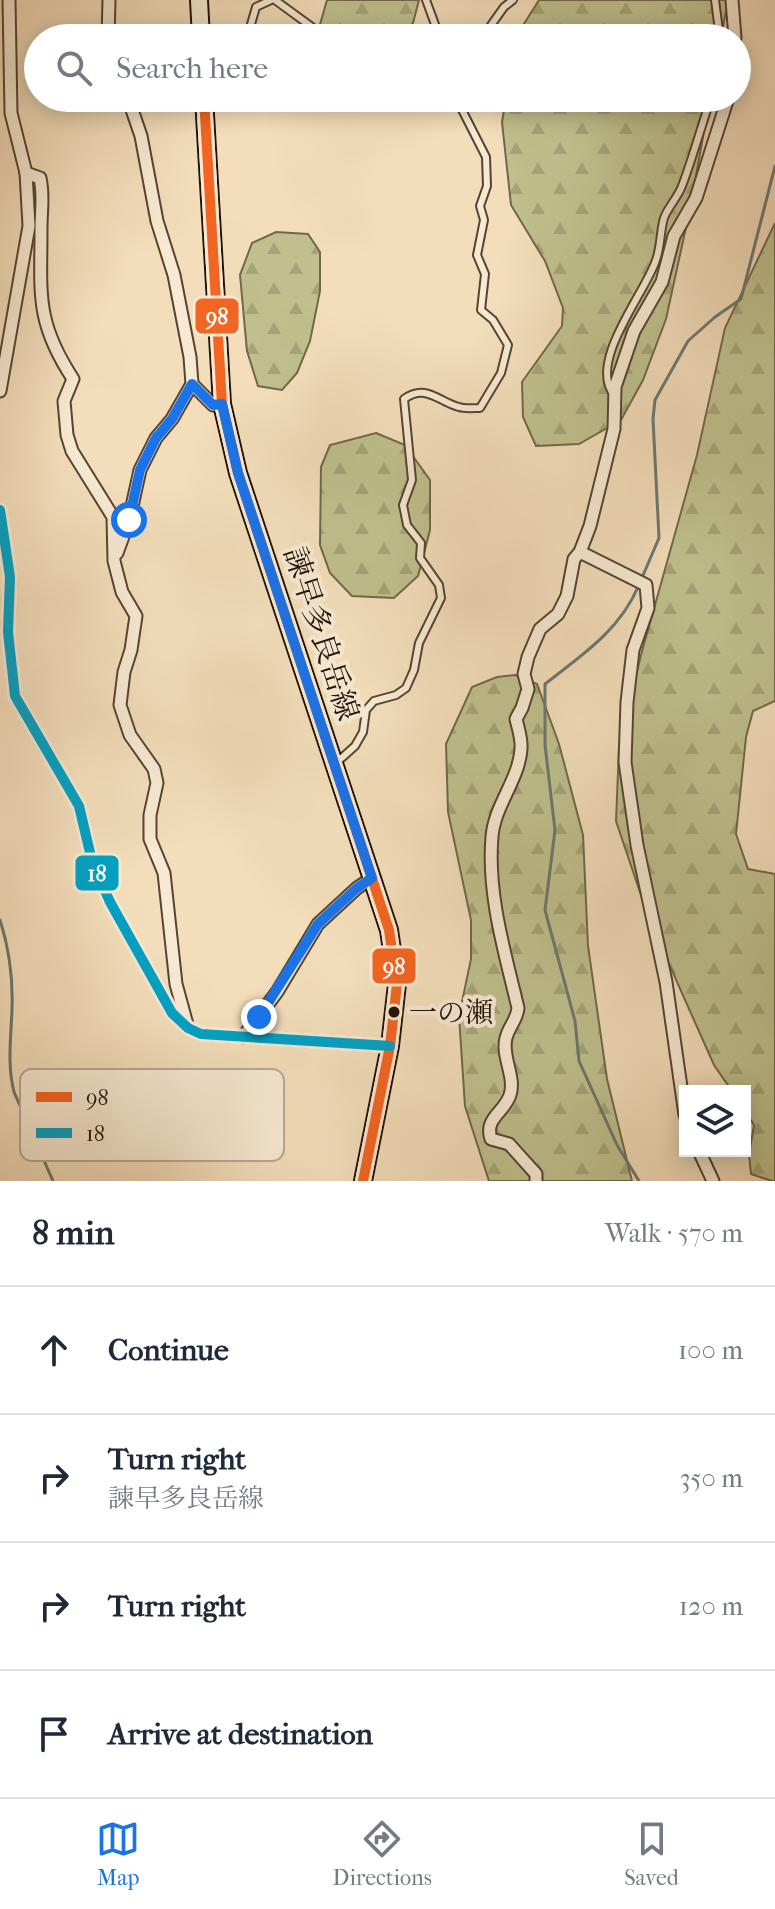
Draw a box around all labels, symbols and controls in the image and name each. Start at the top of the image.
search box [24,24,751,112]
icon: search [52,46,96,90]
text: Search here [116,51,268,86]
line badge: 98 [194,297,240,335]
text: 98 [205,304,228,330]
route start [111,502,147,538]
street label: 諫早多良岳線 [277,543,365,725]
line badge: 18 [74,854,120,892]
text: 18 [88,861,106,887]
line badge: 98 [371,947,417,985]
text: 98 [382,954,405,980]
place label: 一の瀬 [409,996,493,1029]
route end [241,999,277,1035]
marker: 一の瀬 [386,1004,402,1020]
legend [20,1069,284,1161]
text: 98 [86,1085,109,1111]
map controls [679,1085,751,1157]
button: layers [679,1085,751,1157]
text: 18 [86,1121,105,1147]
text: 8 min [32,1213,114,1253]
text: Walk · 570 m [605,1218,743,1249]
icon: ahead [32,1328,76,1372]
text: Continue [108,1333,229,1368]
text: 100 m [678,1335,743,1366]
text: Turn right [108,1442,246,1477]
icon: right [32,1456,76,1500]
text: 350 m [680,1463,743,1494]
text: 諫早多良岳線 [108,1483,264,1514]
icon: right [32,1584,76,1628]
text: Turn right [108,1589,246,1624]
text: 120 m [679,1591,743,1622]
icon: arrive [32,1712,76,1756]
text: Arrive at destination [108,1717,373,1752]
tab: Map [96,1817,140,1891]
tab: Directions [333,1817,432,1891]
tab: Saved [624,1817,679,1891]

